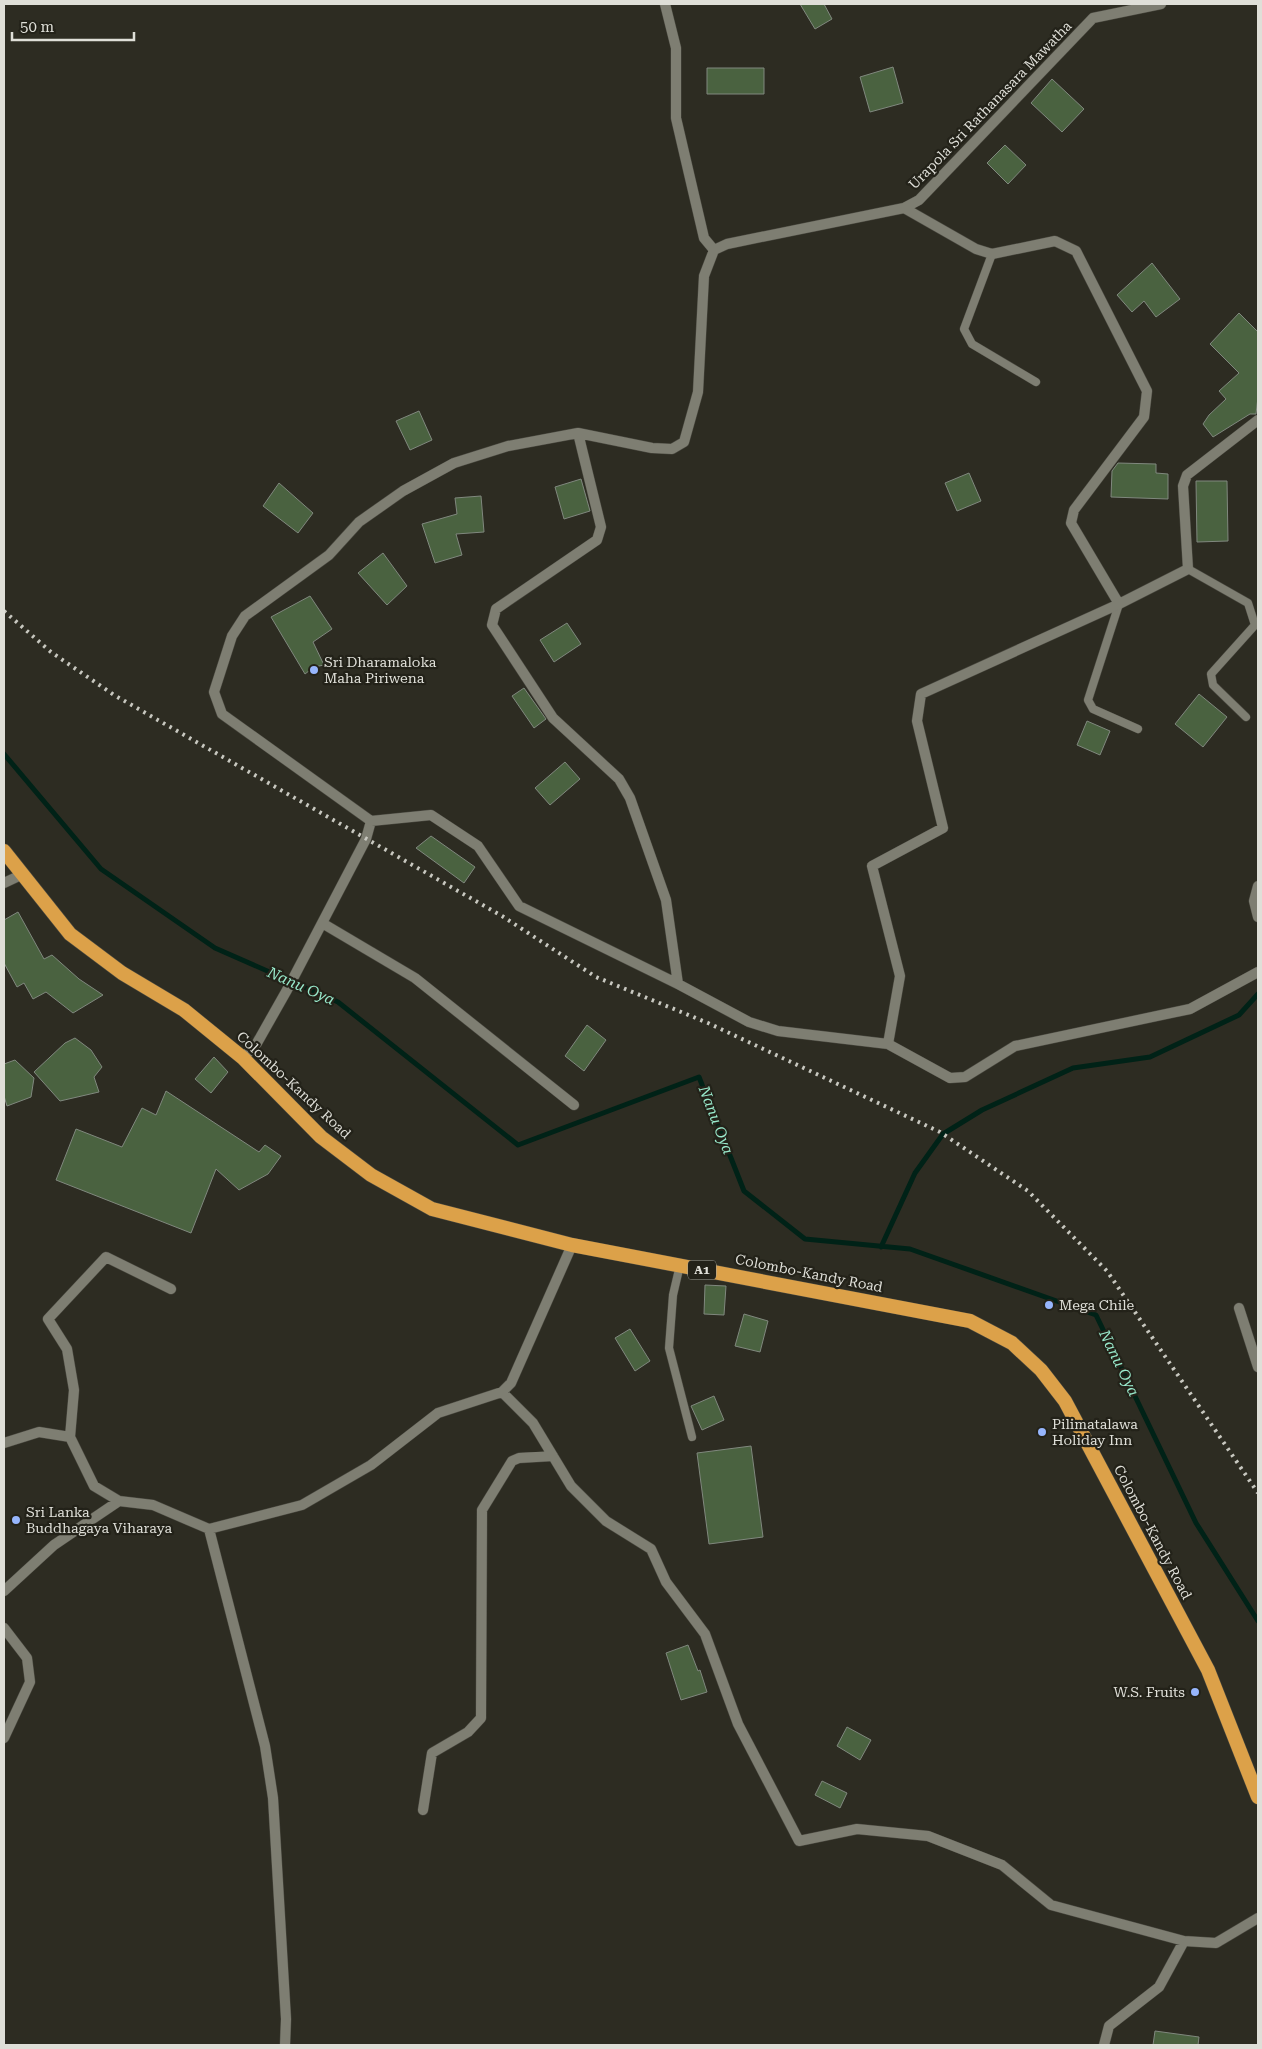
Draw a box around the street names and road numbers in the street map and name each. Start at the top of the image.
street label: Urapola Sri Rathanasara Mawatha [905,17,1075,192]
street label: Colombo-Kandy Road [234,1028,354,1142]
street label: Colombo-Kandy Road [734,1251,884,1295]
road number: A1 [688,1260,716,1280]
street label: Colombo-Kandy Road [1111,1462,1195,1602]

